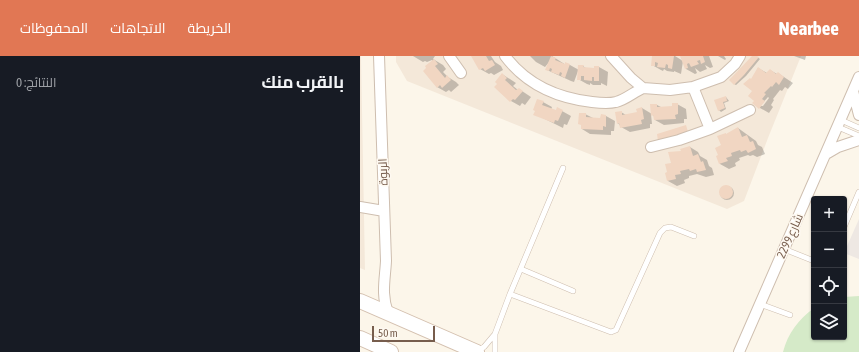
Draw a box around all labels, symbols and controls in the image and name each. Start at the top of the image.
text: Nearbee [779,17,839,39]
text: المحفوظات [20,20,88,36]
text: الاتجاهات [110,20,166,36]
text: الخريطة [188,20,231,36]
text: بالقرب منك [261,72,344,92]
text: النتائج: 0 [16,75,56,90]
street label: الربوة [376,158,390,186]
map controls [811,196,847,340]
button: + [811,196,847,232]
street label: شارع 2299 [774,211,807,261]
button: − [811,232,847,268]
button: locate [811,268,847,304]
button: layers [811,304,847,340]
scale bar [372,324,435,343]
text: 50 m [378,327,398,339]

